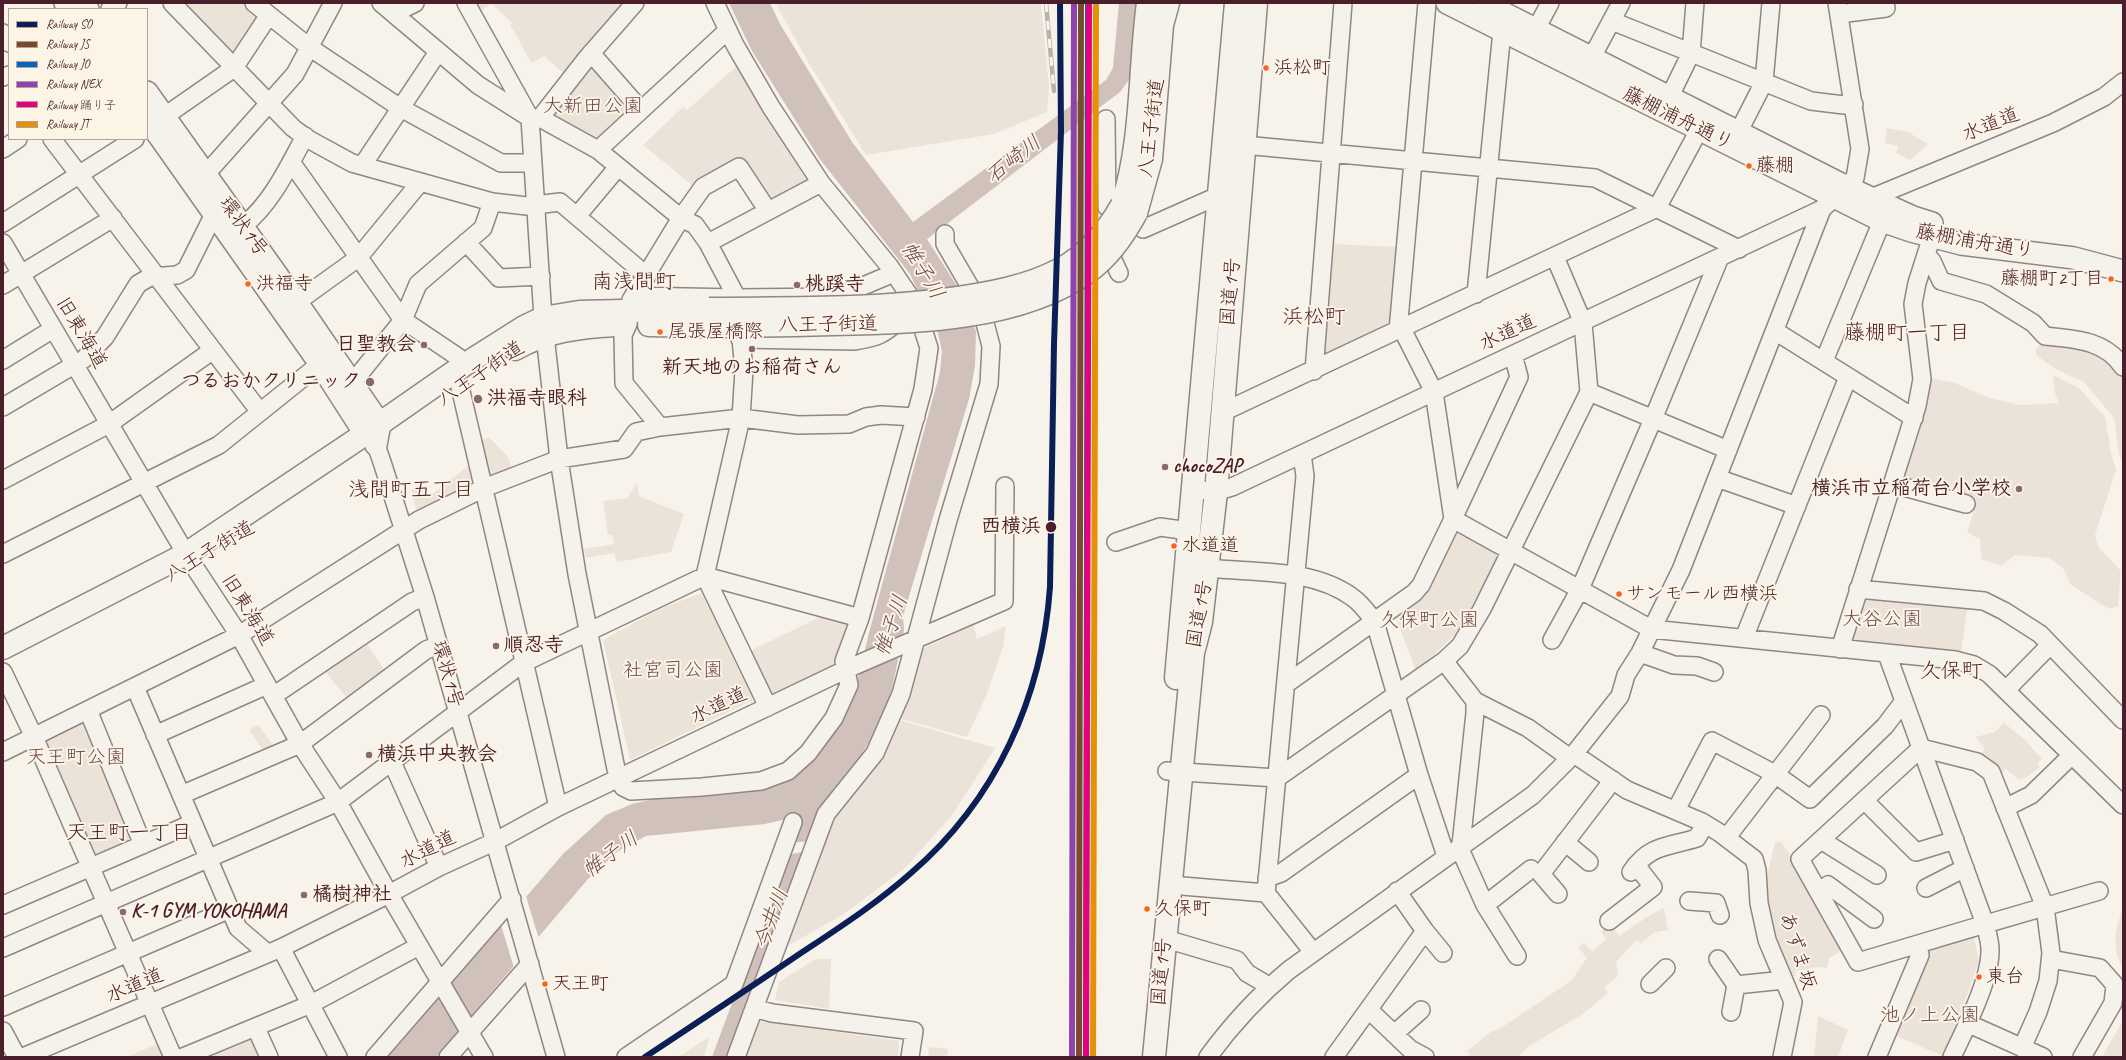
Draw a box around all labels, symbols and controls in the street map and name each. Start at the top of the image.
legend [8,8,148,140]
text: Railway SO [46,16,92,32]
text: Railway JS [46,36,89,52]
text: Railway JO [46,56,89,72]
place label: 浜松町 [1274,57,1331,79]
marker: 浜松町 [1261,63,1271,73]
text: Railway N'EX [46,76,101,92]
street label: 八王子街道 [1134,77,1170,179]
street label: 藤棚浦舟通り [1619,82,1737,156]
park label: 大新田公園 [543,95,643,119]
text: Railway 踊り子 [46,97,116,113]
street label: 水道道 [1959,103,2023,147]
text: Railway JT [46,116,89,132]
water label: 石崎川 [981,131,1047,189]
place label: 藤棚 [1756,155,1794,177]
marker: 藤棚 [1744,161,1754,171]
street label: 環状1号 [213,192,273,262]
street label: 藤棚浦舟通り [1914,220,2036,264]
water label: 帷子川 [895,238,949,304]
street label: 国道1号 [1216,257,1246,327]
place label: 藤棚町2丁目 [2000,268,2104,290]
district label: 南浅間町 [592,269,676,295]
place label: 洪福寺 [256,273,313,295]
place label: 桃蹊寺 [805,273,865,297]
marker: 藤棚町2丁目 [2106,274,2116,284]
marker: 洪福寺 [243,279,253,289]
marker: 桃蹊寺 [792,280,802,290]
street label: 旧東海道 [50,293,112,373]
district label: 浜松町 [1283,304,1345,330]
street label: 水道道 [1476,309,1540,357]
street label: 八王子街道 [778,312,878,338]
district label: 藤棚町一丁目 [1844,320,1970,346]
place label: 尾張屋橋際 [668,321,763,343]
marker: 尾張屋橋際 [655,327,665,337]
place label: 日聖教会 [336,333,416,357]
street label: 八王子街道 [433,336,529,412]
marker: 日聖教会 [419,340,429,350]
marker: 新天地のお稲荷さん [747,344,757,354]
place label: 新天地のお稲荷さん [662,356,842,380]
place label: つるおかクリニック [181,370,361,394]
marker: つるおかクリニック [364,376,376,388]
place label: 洪福寺眼科 [487,387,587,411]
marker: 洪福寺眼科 [472,393,484,405]
place label: chocoZAP [1173,455,1241,479]
marker: chocoZAP [1160,462,1170,472]
district label: 浅間町五丁目 [348,477,474,503]
place label: 横浜市立稲荷台小学校 [1811,477,2011,501]
marker: 横浜市立稲荷台小学校 [2014,484,2024,494]
place label: 西横浜 [981,515,1041,539]
street label: 八王子街道 [161,516,259,588]
marker: 西横浜 [1044,520,1058,534]
place label: 水道道 [1182,535,1239,557]
marker: 水道道 [1169,541,1179,551]
street label: 旧東海道 [216,570,278,650]
street label: 国道1号 [1182,578,1218,650]
place label: サンモール西横浜 [1626,583,1778,605]
marker: サンモール西横浜 [1614,589,1624,599]
water label: 帷子川 [870,592,914,660]
park label: 大谷公園 [1842,608,1922,632]
park label: 久保町公園 [1379,609,1479,633]
place label: 順忍寺 [504,634,564,658]
street label: 環状1号 [426,638,468,710]
marker: 順忍寺 [491,641,501,651]
district label: 久保町 [1920,658,1982,684]
park label: 社宮司公園 [623,659,723,683]
street label: 水道道 [687,682,751,730]
place label: 横浜中央教会 [377,743,497,767]
park label: 天王町公園 [26,746,126,770]
marker: 横浜中央教会 [364,750,374,760]
district label: 天王町一丁目 [66,820,192,846]
street label: 水道道 [396,826,460,874]
water label: 帷子川 [578,826,644,884]
place label: 橘樹神社 [312,883,392,907]
water label: 今井川 [749,885,795,953]
marker: 橘樹神社 [299,890,309,900]
place label: 久保町 [1154,898,1211,920]
place label: K-1 GYM YOKOHAMA [131,900,286,924]
marker: 久保町 [1142,904,1152,914]
marker: K-1 GYM YOKOHAMA [118,907,128,917]
street label: あずま坂 [1773,909,1821,993]
street label: 国道1号 [1147,937,1177,1007]
street label: 水道道 [103,963,167,1009]
place label: 東台 [1986,966,2024,988]
marker: 東台 [1974,972,1984,982]
place label: 天王町 [552,973,609,995]
marker: 天王町 [540,979,550,989]
park label: 池ノ上公園 [1880,1004,1980,1028]

